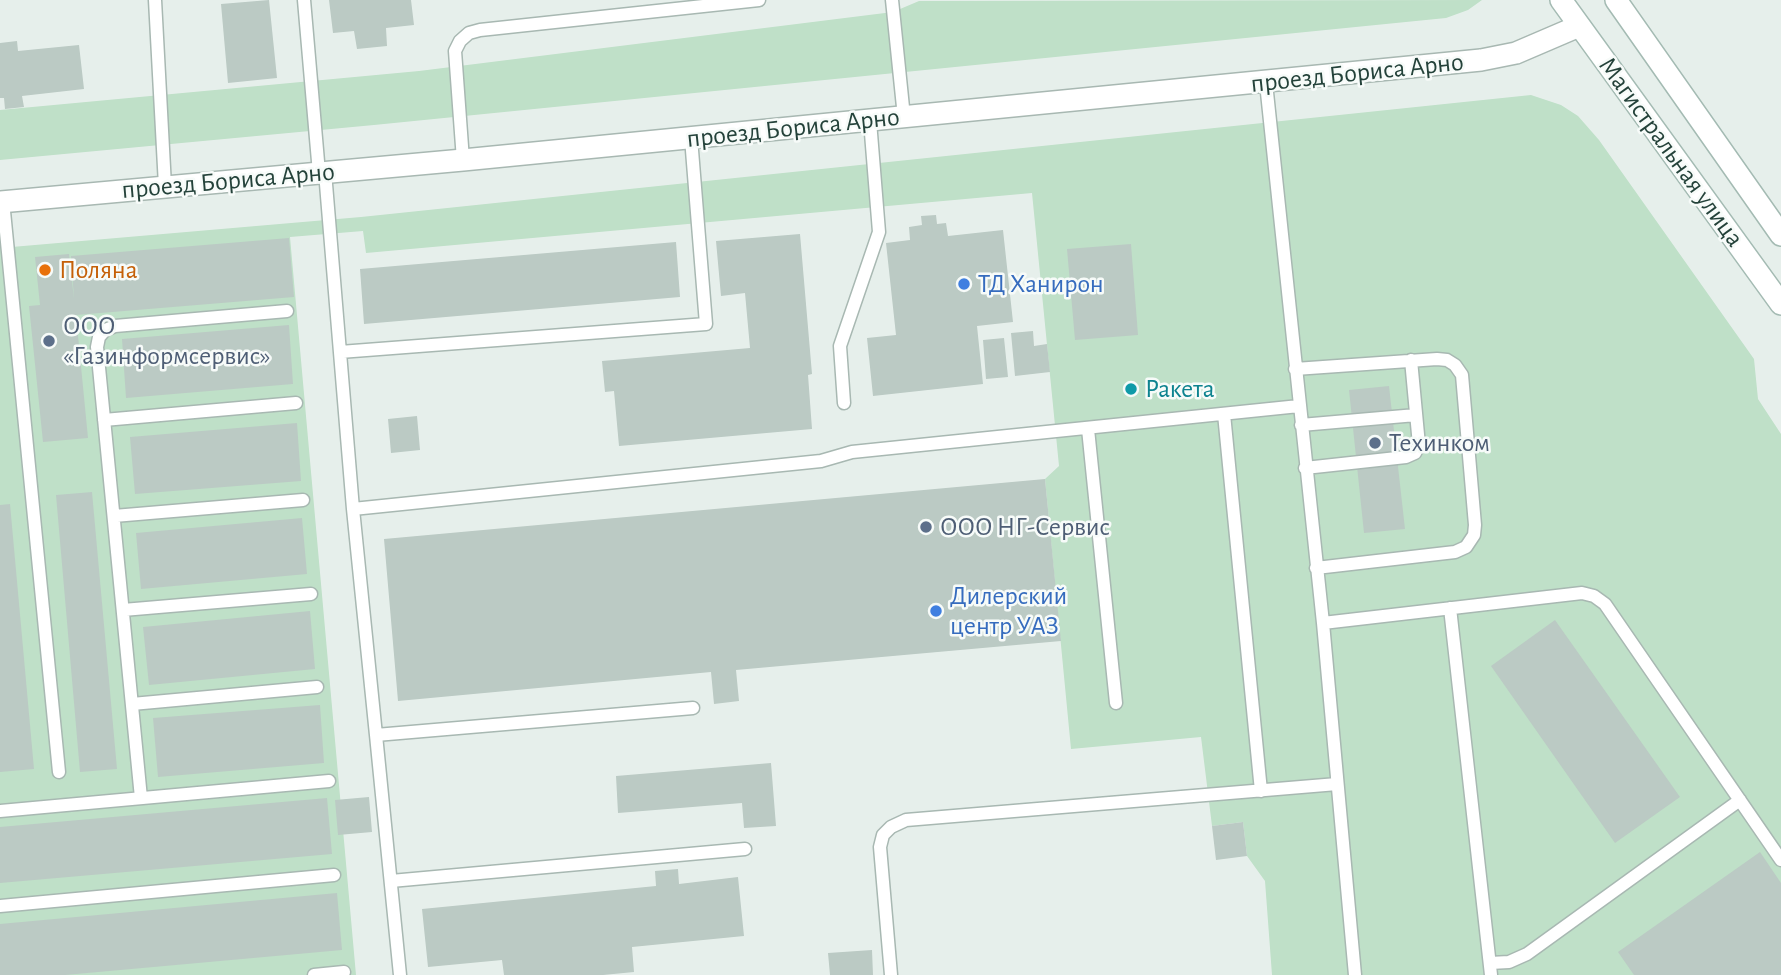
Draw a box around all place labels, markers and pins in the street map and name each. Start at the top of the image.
place label: Поляна [59,254,138,286]
marker: Поляна [37,262,53,278]
place label: ТД Ханирон [978,268,1104,300]
marker: ТД Ханирон [956,276,972,292]
place label: ООО «Газинформсервис» [63,310,271,372]
marker: ООО «Газинформсервис» [41,333,57,349]
place label: Ракета [1145,373,1215,405]
marker: Ракета [1123,381,1139,397]
place label: Техинком [1389,427,1490,459]
marker: Техинком [1367,435,1383,451]
place label: ООО НГ-Сервис [940,511,1110,543]
marker: ООО НГ-Сервис [918,519,934,535]
place label: Дилерский центр УАЗ [950,580,1067,642]
marker: Дилерский центр УАЗ [928,603,944,619]

